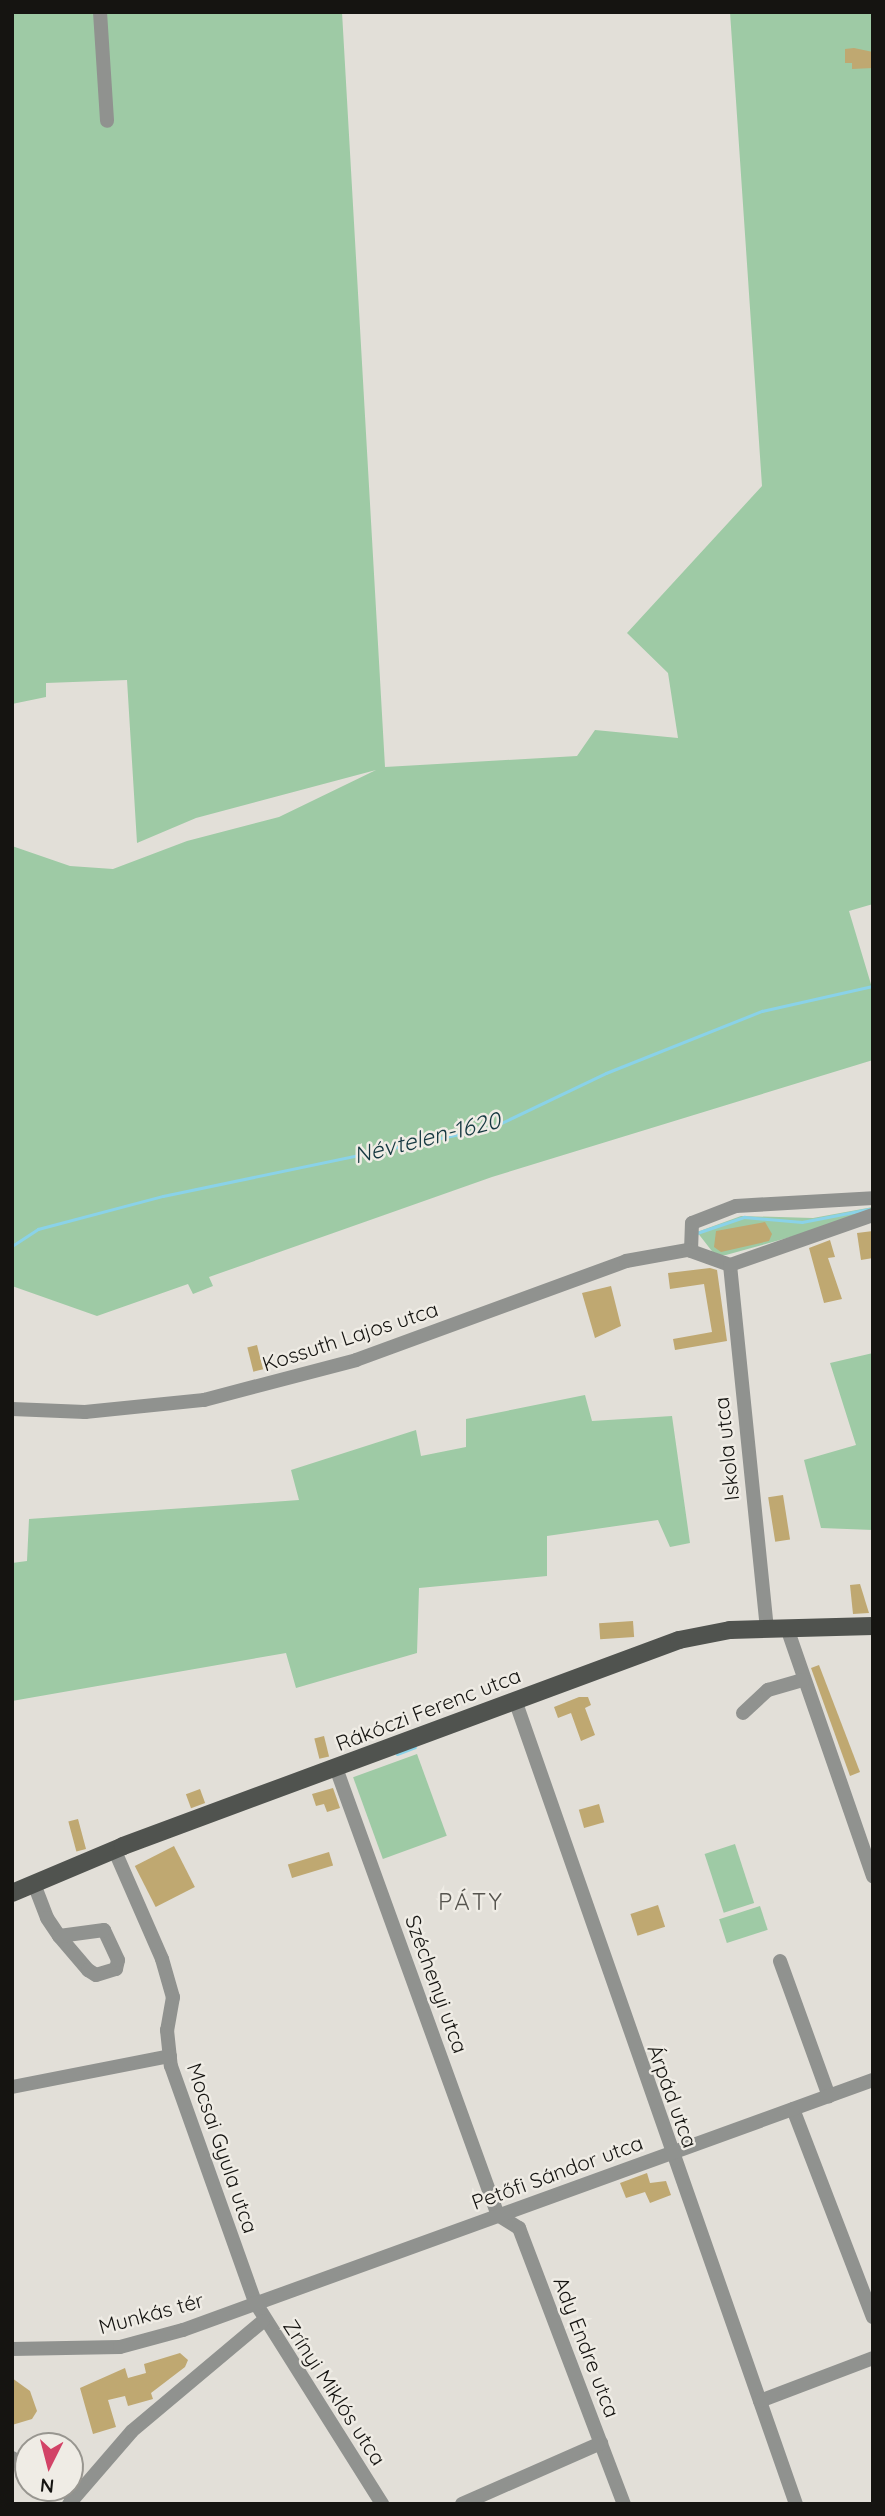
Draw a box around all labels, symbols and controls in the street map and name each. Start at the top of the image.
water label: Névtelen-1620 [351,1106,503,1170]
street label: Kossuth Lajos utca [259,1296,441,1376]
street label: Iskola utca [708,1396,744,1502]
street label: Rákóczi Ferenc utca [332,1662,524,1756]
district label: PÁTY [439,1888,503,1916]
street label: Széchenyi utca [400,1912,474,2056]
street label: Árpád utca [643,2041,703,2151]
street label: Mocsai Gyula utca [182,2060,264,2236]
street label: Petőfi Sándor utca [468,2129,646,2215]
street label: Ady Endre utca [549,2273,625,2421]
street label: Munkás tér [96,2287,206,2339]
street label: Zrínyi Miklós utca [278,2314,392,2470]
north arrow [14,2432,84,2502]
text: N [39,2473,55,2499]

